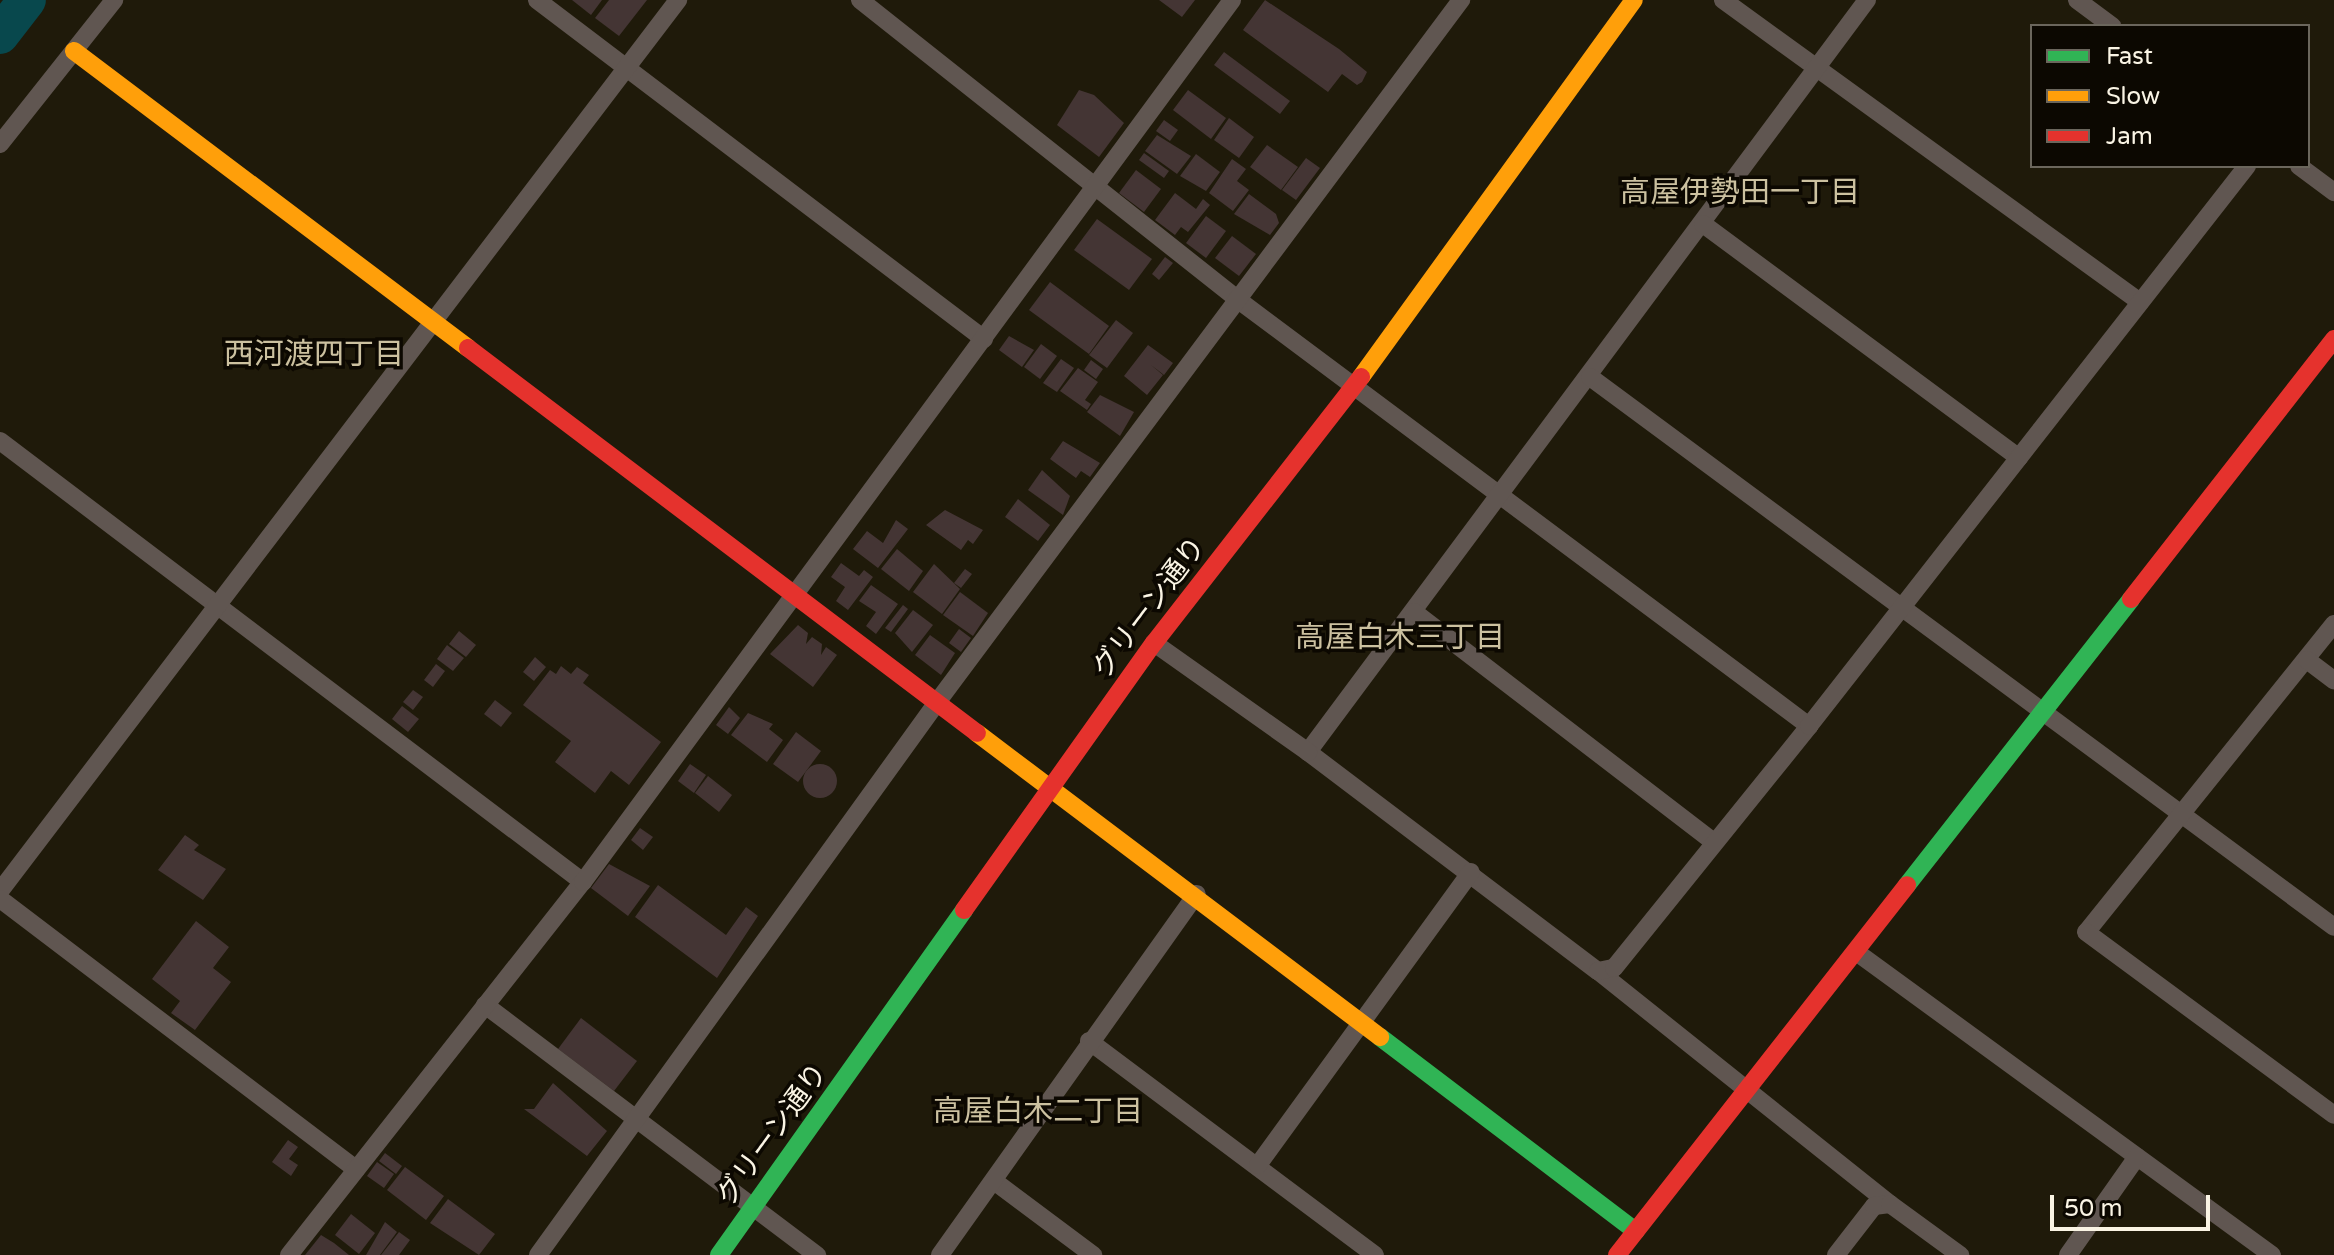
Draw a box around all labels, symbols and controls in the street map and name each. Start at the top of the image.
legend [2030,24,2310,168]
text: Fast [2106,42,2153,71]
text: Slow [2106,82,2160,111]
text: Jam [2106,122,2153,151]
district label: 高屋伊勢田一丁目 [1620,175,1860,211]
district label: 西河渡四丁目 [224,337,404,373]
street label: グリーン通り [1085,530,1213,684]
district label: 高屋白木三丁目 [1295,620,1505,656]
street label: グリーン通り [709,1056,835,1212]
district label: 高屋白木二丁目 [933,1094,1143,1130]
scale bar [2054,1179,2214,1229]
text: 50 m [2064,1194,2122,1223]

